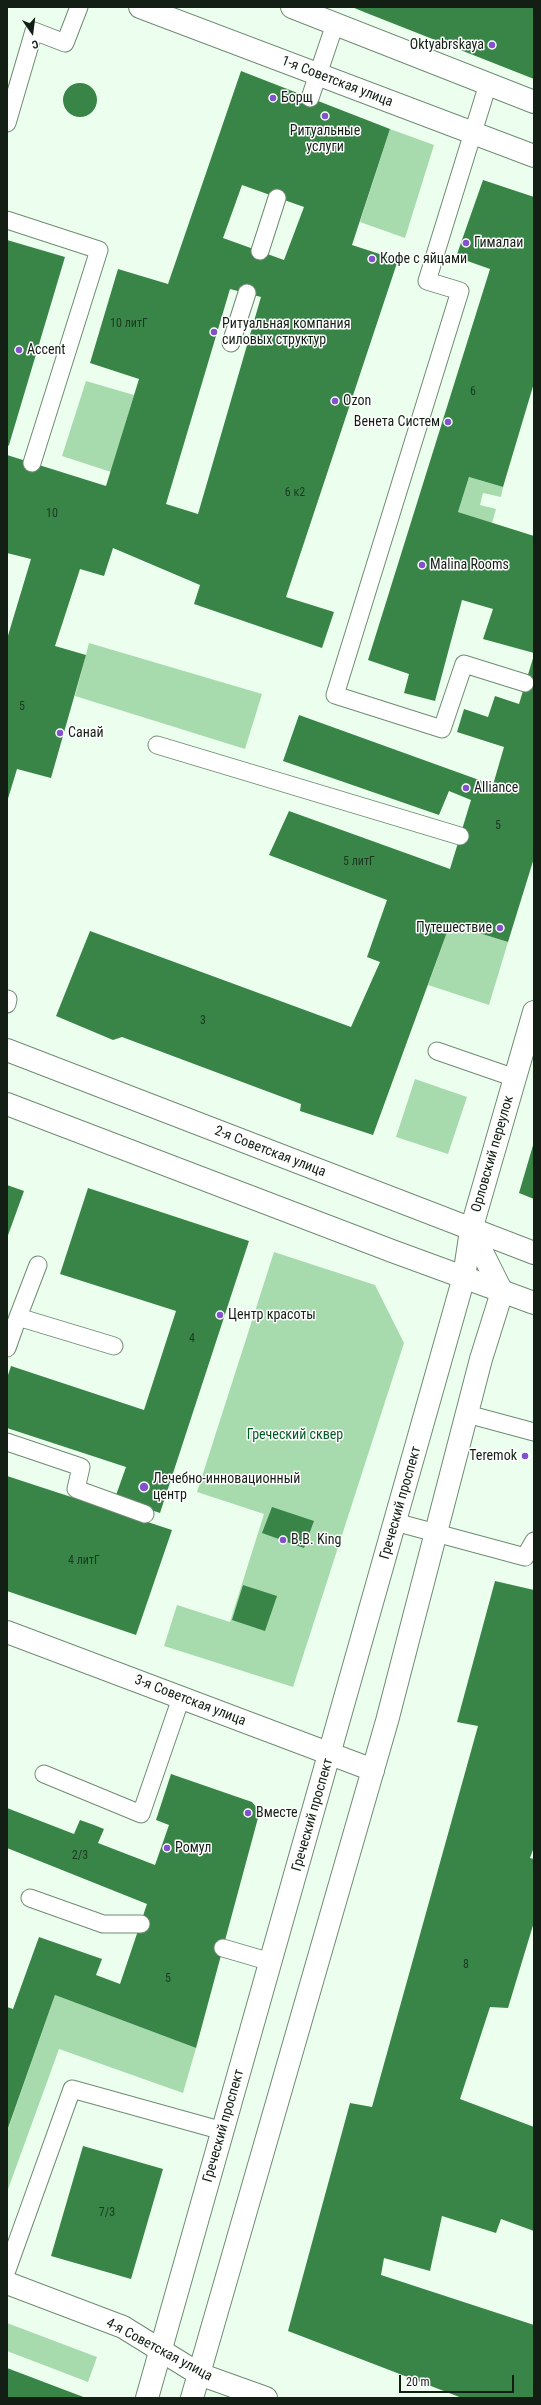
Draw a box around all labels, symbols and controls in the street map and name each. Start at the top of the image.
north arrow [12,12,52,52]
text: С [30,37,40,51]
place label: Oktyabrskaya [410,37,484,53]
marker: Oktyabrskaya [487,40,497,50]
street label: 1-я Советская улица [279,53,395,111]
place label: Борщ [281,90,313,106]
marker: Борщ [268,93,278,103]
marker: Ритуальные услуги [320,111,330,121]
place label: Ритуальные услуги [290,123,360,156]
place label: Гималаи [474,235,523,251]
marker: Гималаи [461,238,471,248]
place label: Кофе с яйцами [380,251,467,267]
marker: Кофе с яйцами [367,254,377,264]
place label: Ритуальная компания силовых структур [222,316,350,348]
house number: 10 литГ [110,317,148,331]
marker: Ритуальная компания силовых структур [209,327,219,337]
place label: Accent [27,342,65,358]
marker: Accent [14,345,24,355]
house number: 6 [470,385,476,399]
place label: Ozon [343,393,371,409]
marker: Ozon [330,396,340,406]
place label: Венета Систем [354,414,440,430]
marker: Венета Систем [443,417,453,427]
house number: 6 к2 [285,486,305,500]
house number: 10 [46,507,58,521]
place label: Malina Rooms [430,557,509,573]
marker: Malina Rooms [417,560,427,570]
house number: 5 [19,700,25,714]
place label: Санай [68,725,104,741]
marker: Санай [55,728,65,738]
place label: Alliance [474,780,518,796]
marker: Alliance [461,783,471,793]
house number: 5 [495,819,501,833]
house number: 5 литГ [343,855,375,869]
place label: Путешествие [416,920,492,936]
marker: Путешествие [495,923,505,933]
house number: 3 [200,1014,206,1028]
street label: Орловский переулок [468,1094,518,1214]
street label: 2-я Советская улица [212,1123,328,1181]
place label: Центр красоты [228,1307,316,1323]
marker: Центр красоты [215,1310,225,1320]
house number: 4 [189,1332,195,1346]
park label: Греческий сквер [247,1427,343,1443]
street label: Греческий проспект [377,1445,425,1561]
place label: Teremok [469,1448,517,1464]
marker: Teremok [520,1451,530,1461]
place label: Лечебно-инновационный центр [153,1471,300,1504]
marker: Лечебно-инновационный центр [138,1481,150,1493]
place label: B.B. King [291,1532,341,1548]
marker: B.B. King [278,1535,288,1545]
house number: 4 литГ [68,1554,100,1568]
street label: 3-я Советская улица [132,1672,248,1730]
street label: Греческий проспект [289,1757,337,1873]
place label: Вместе [256,1805,298,1821]
marker: Вместе [243,1808,253,1818]
place label: Ромул [175,1840,211,1856]
marker: Ромул [162,1843,172,1853]
house number: 2/3 [72,1849,88,1863]
house number: 8 [463,1958,469,1972]
house number: 5 [165,1972,171,1986]
street label: Греческий проспект [200,2068,248,2184]
house number: 7/3 [99,2206,115,2220]
street label: 4-я Советская улица [103,2315,215,2385]
scale bar [401,2367,516,2393]
text: 20 m [406,2375,430,2389]

